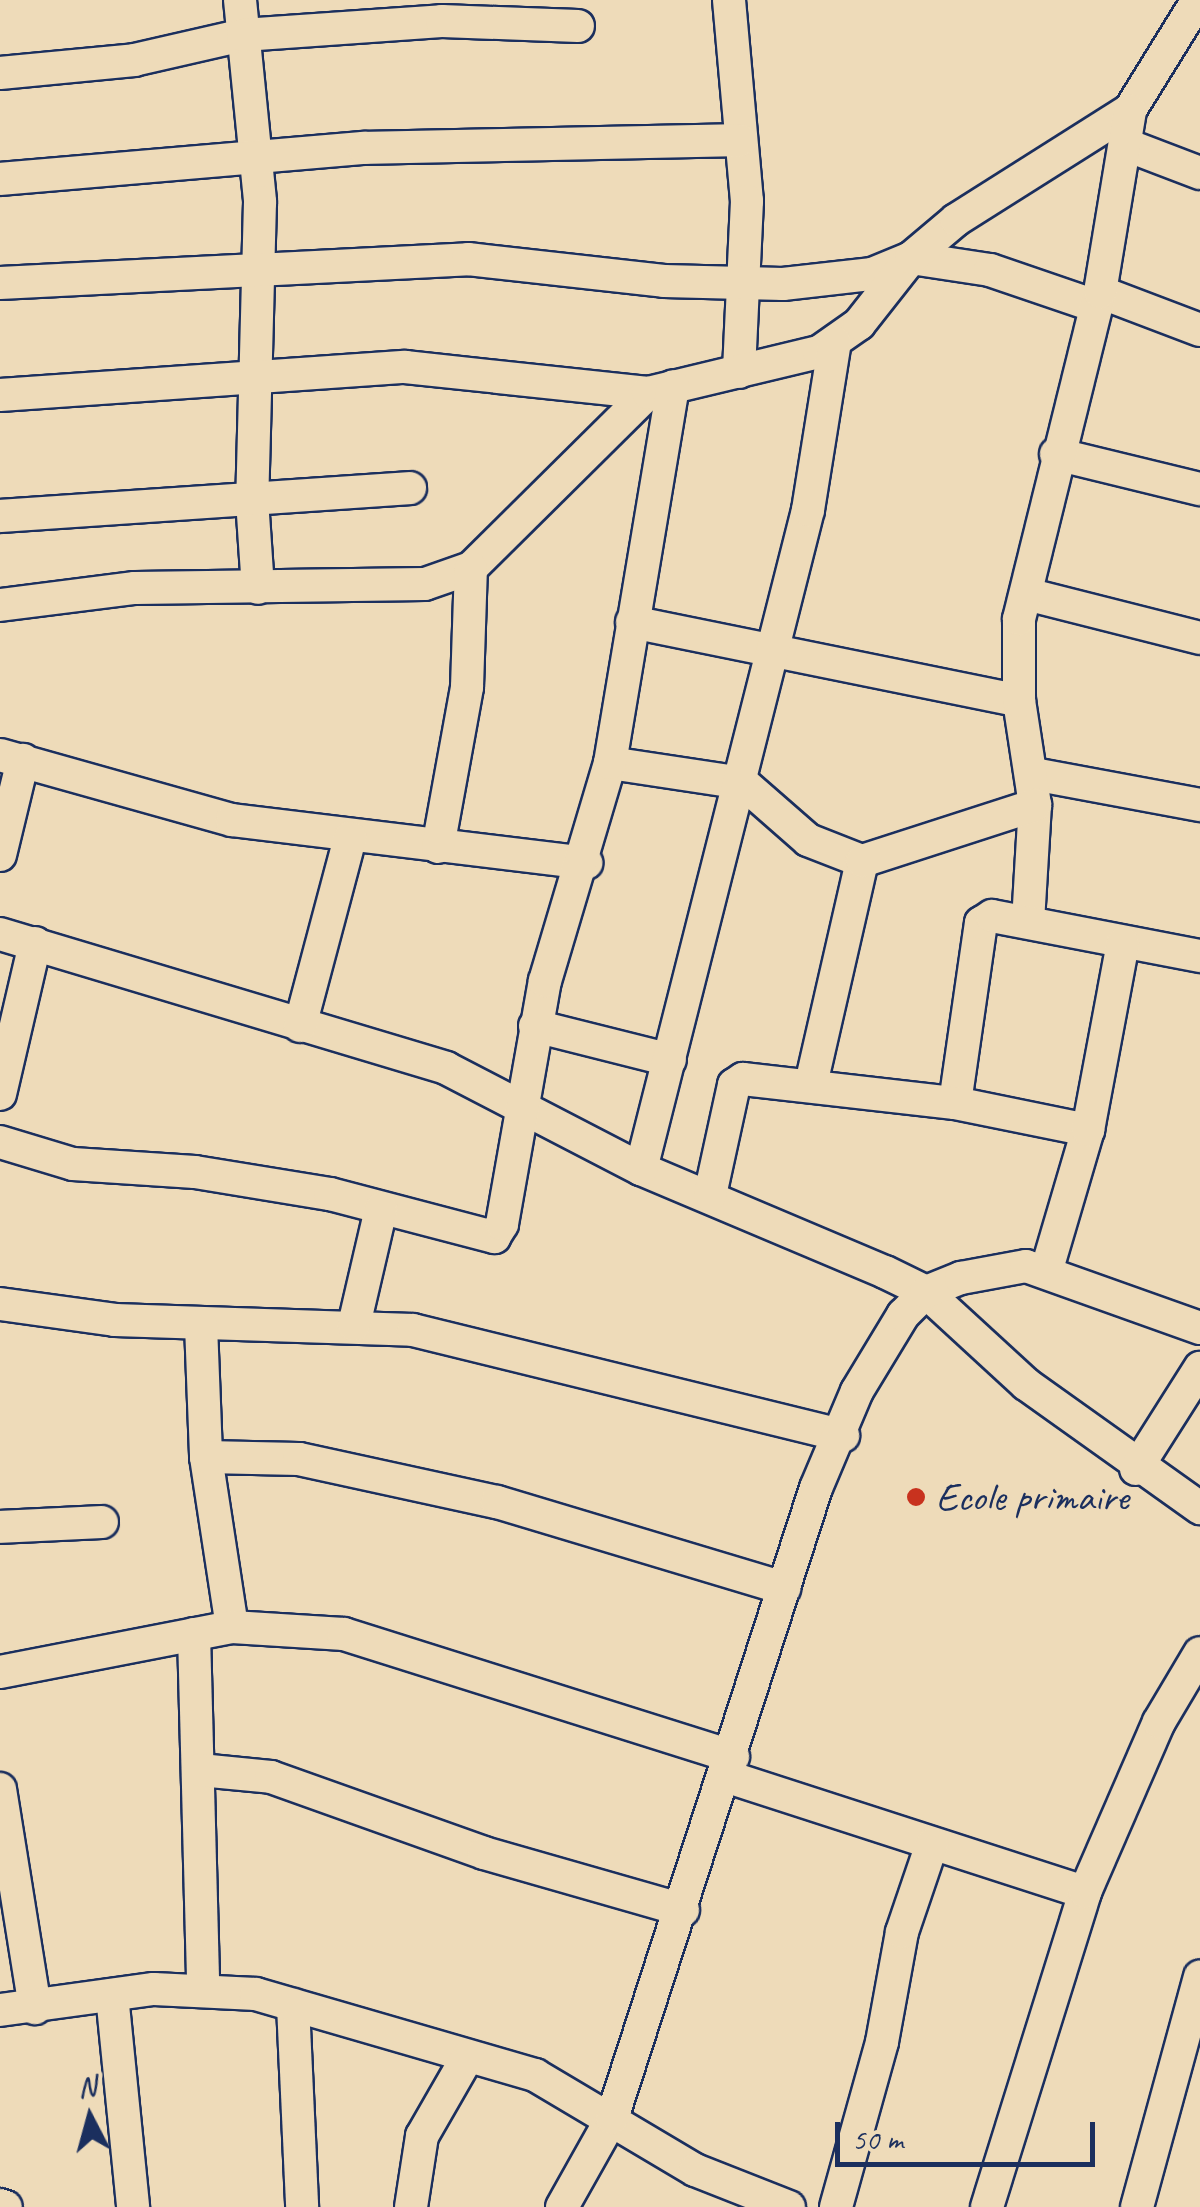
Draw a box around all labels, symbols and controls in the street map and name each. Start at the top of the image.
place label: Ecole primaire [936,1473,1125,1521]
marker: Ecole primaire [905,1486,927,1508]
north arrow [40,2067,140,2167]
text: N [76,2068,97,2105]
scale bar [840,2102,1100,2164]
text: 50 m [852,2120,903,2158]

